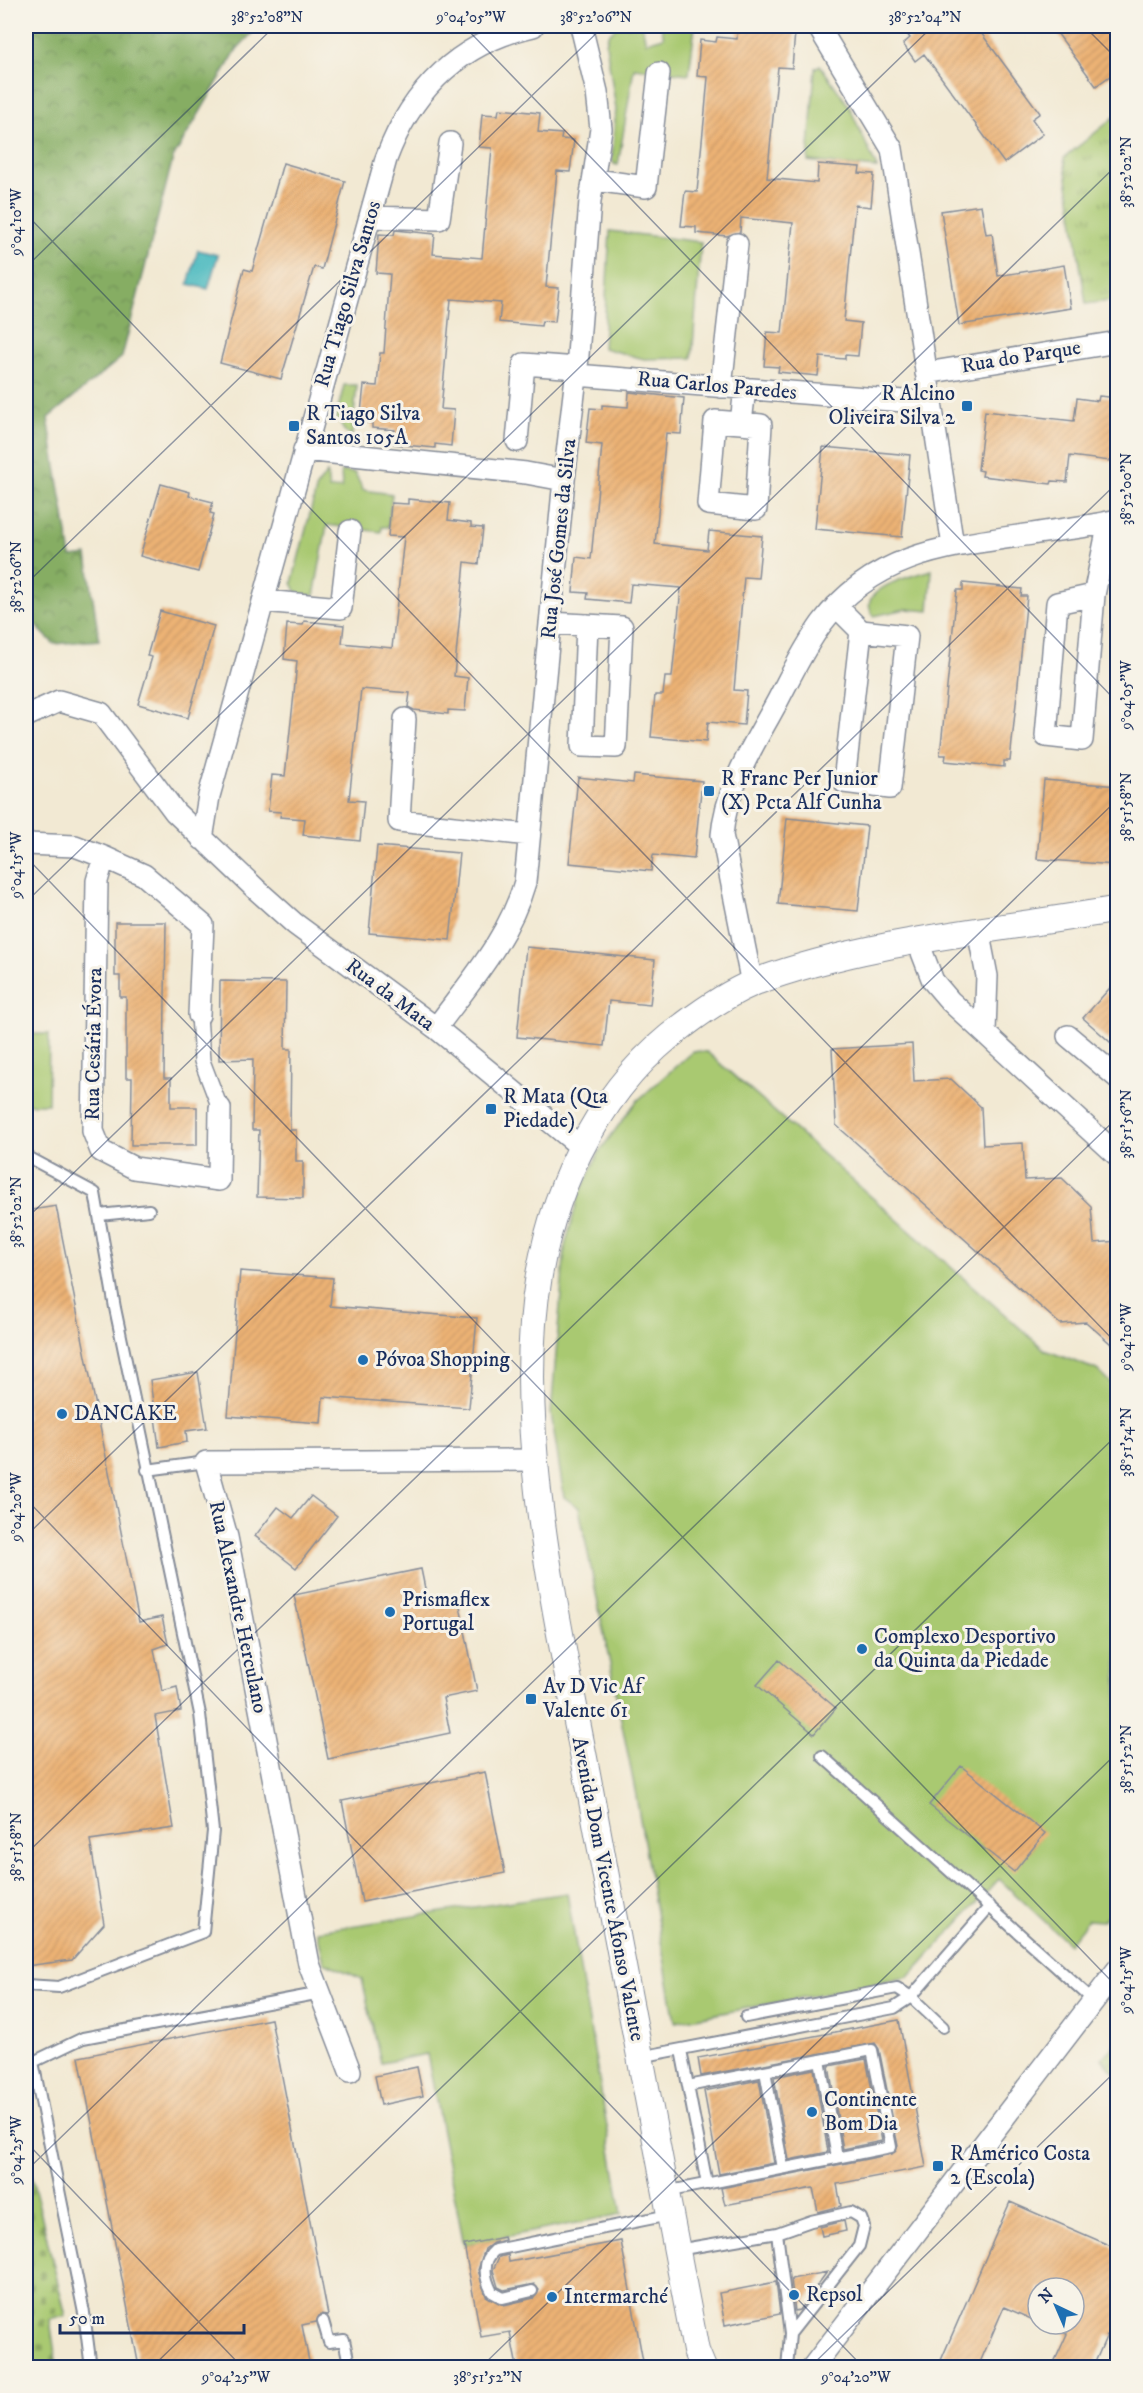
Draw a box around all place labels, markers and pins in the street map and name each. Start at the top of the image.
place label: R Alcino Oliveira Silva 2 [828,381,956,431]
marker: R Alcino Oliveira Silva 2 [960,399,974,413]
place label: R Tiago Silva Santos 105A [306,401,420,451]
marker: R Tiago Silva Santos 105A [287,419,301,433]
place label: R Franc Per Junior (X) Pcta Alf Cunha [721,766,882,816]
marker: R Franc Per Junior (X) Pcta Alf Cunha [702,784,716,798]
place label: R Mata (Qta Piedade) [503,1084,608,1134]
marker: R Mata (Qta Piedade) [484,1102,498,1116]
place label: Póvoa Shopping [375,1347,510,1373]
marker: Póvoa Shopping [356,1353,370,1367]
place label: DANCAKE [74,1401,177,1427]
marker: DANCAKE [55,1407,69,1421]
place label: Prismaflex Portugal [402,1587,490,1637]
marker: Prismaflex Portugal [383,1605,397,1619]
place label: Complexo Desportivo da Quinta da Piedade [874,1624,1056,1674]
marker: Complexo Desportivo da Quinta da Piedade [855,1642,869,1656]
place label: Av D Vic Af Valente 61 [542,1674,645,1724]
marker: Av D Vic Af Valente 61 [524,1692,538,1706]
place label: Continente Bom Dia [824,2087,917,2137]
marker: Continente Bom Dia [805,2105,819,2119]
place label: R Américo Costa 2 (Escola) [950,2141,1090,2191]
marker: R Américo Costa 2 (Escola) [931,2159,945,2173]
place label: Repsol [806,2282,863,2308]
place label: Intermarché [564,2284,668,2310]
marker: Repsol [787,2288,801,2302]
marker: Intermarché [545,2290,559,2304]

